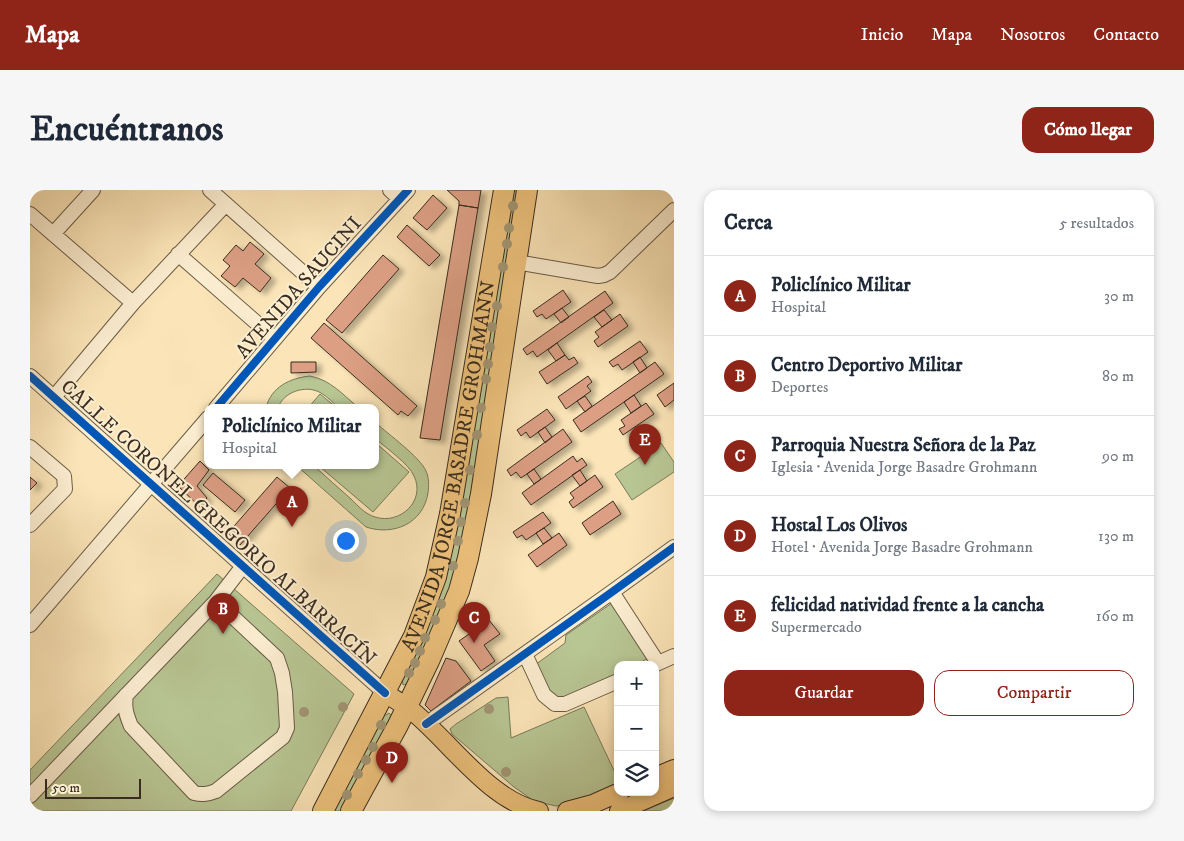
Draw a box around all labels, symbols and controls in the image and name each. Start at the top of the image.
text: Mapa [25,20,79,50]
text: Inicio [861,24,903,46]
text: Mapa [931,24,972,46]
text: Nosotros [1000,24,1065,46]
text: Contacto [1093,24,1159,46]
button: Cómo llegar [1022,107,1154,153]
text: Encuéntranos [30,108,224,152]
text: Cerca [724,210,772,236]
street label: AVENIDA SAUCINI [231,212,367,364]
text: 5 resultados [1059,213,1134,233]
text: Policlínico Militar [771,274,911,297]
street label: AVENIDA JORGE BASADRE GROHMANN [395,279,501,656]
text: A [735,286,745,306]
text: 30 m [1104,286,1134,306]
text: Hospital [771,297,826,317]
text: Centro Deportivo Militar [771,354,962,377]
text: B [735,366,745,386]
text: 80 m [1102,366,1134,386]
street label: CALLE CORONEL GREGORIO ALBARRACÍN [55,375,381,671]
text: Deportes [771,377,828,397]
popup [204,404,379,469]
text: Policlínico Militar [222,415,361,438]
pin: E [629,424,661,465]
text: Parroquia Nuestra Señora de la Paz [771,434,1036,457]
text: Hospital [222,438,277,458]
text: C [735,446,745,466]
text: 90 m [1102,446,1134,466]
text: Iglesia · Avenida Jorge Basadre Grohmann [771,457,1037,477]
pin: A [276,486,308,527]
text: Hostal Los Olivos [771,514,907,537]
text: D [734,526,746,546]
text: 130 m [1098,526,1134,546]
your location [333,528,359,554]
text: Hotel · Avenida Jorge Basadre Grohmann [771,537,1033,557]
pin: B [207,593,239,634]
text: felicidad natividad frente a la cancha [771,594,1044,617]
pin: C [458,602,490,643]
text: E [734,606,746,626]
text: 160 m [1096,606,1134,626]
text: Supermercado [771,617,862,637]
map controls [614,661,659,796]
button: + [614,661,659,706]
button: Guardar [724,670,924,716]
button: Compartir [934,670,1134,716]
button: − [614,706,659,751]
pin: D [376,742,408,783]
button: layers [614,751,659,796]
scale bar [45,776,141,799]
text: 50 m [52,779,80,797]

